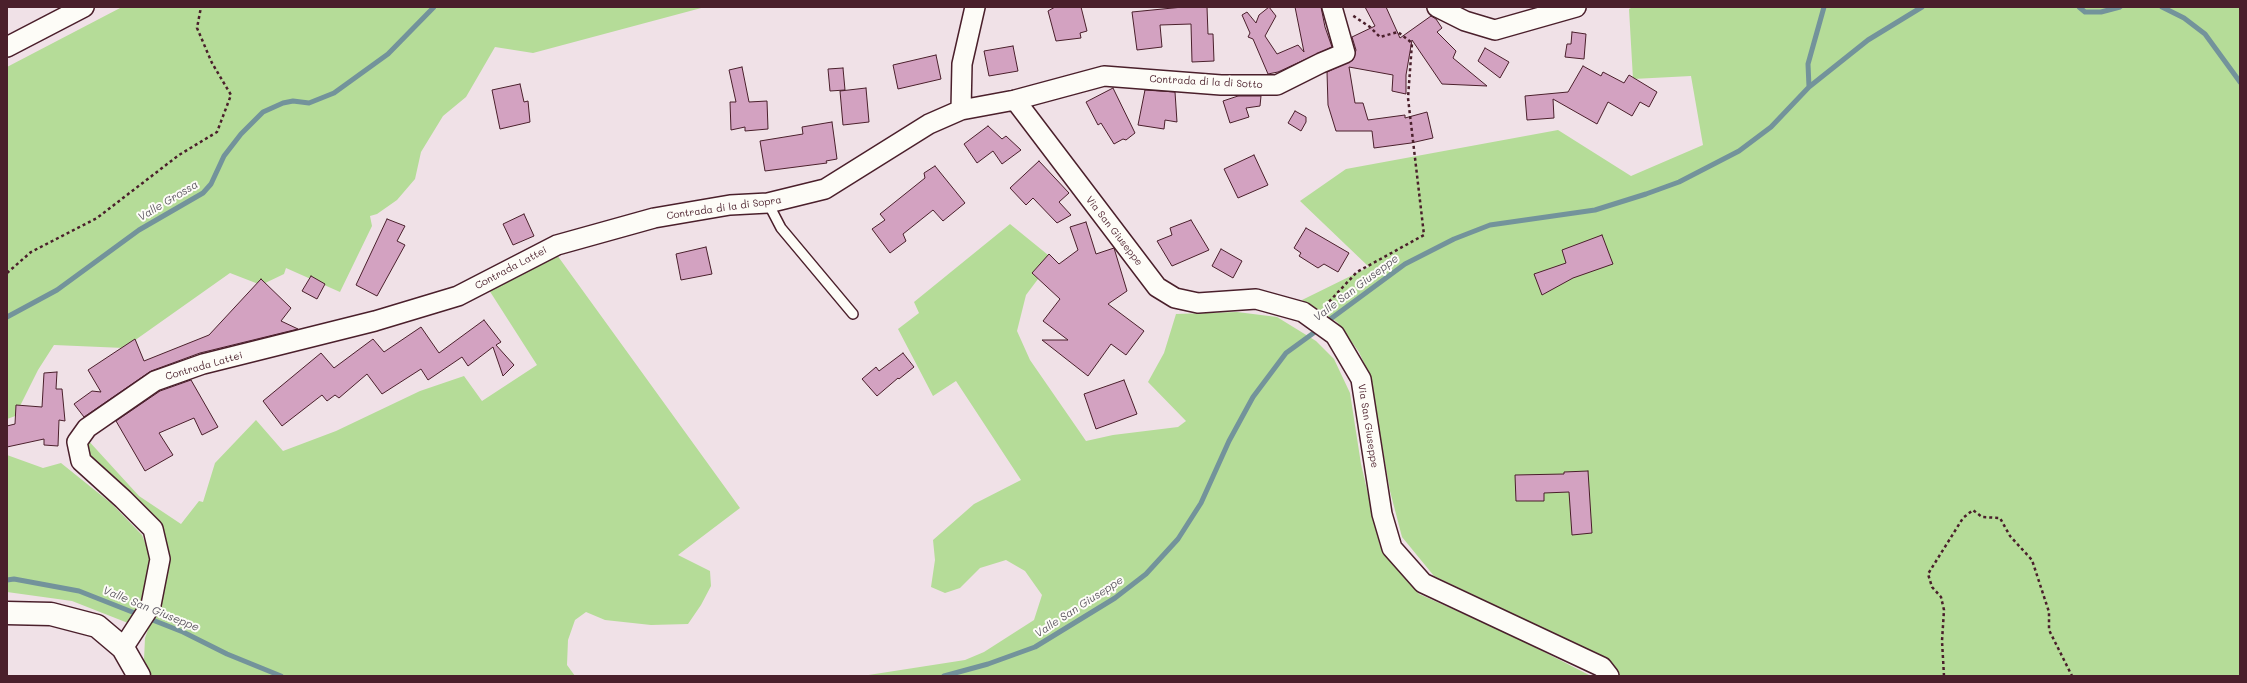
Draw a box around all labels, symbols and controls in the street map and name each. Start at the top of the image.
street label: Contrada di la di Sotto [1149,73,1263,91]
water label: Valle Grossa [136,178,200,224]
street label: Contrada di la di Sopra [666,194,782,222]
street label: Via San Giuseppe [1083,194,1145,268]
street label: Contrada Lattei [473,244,549,292]
water label: Valle San Giuseppe [1311,252,1401,324]
street label: Contrada Lattei [164,349,244,383]
street label: Via San Giuseppe [1355,383,1381,469]
water label: Valle San Giuseppe [1032,573,1126,641]
water label: Valle San Giuseppe [101,584,201,634]

